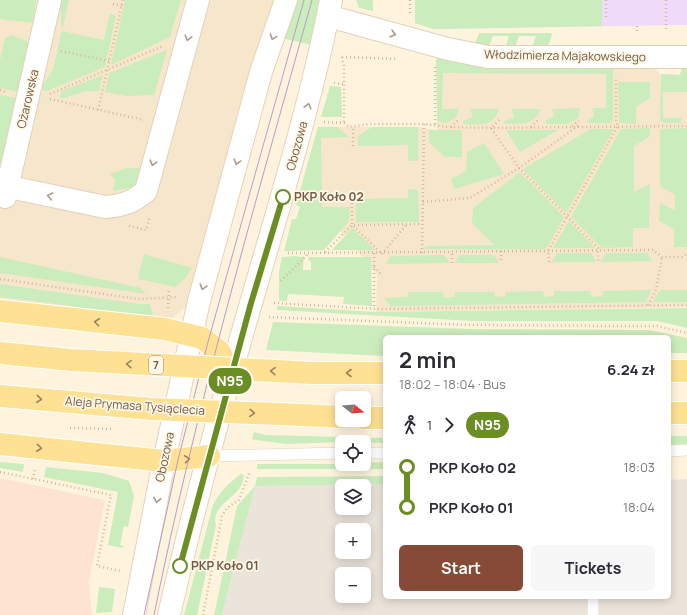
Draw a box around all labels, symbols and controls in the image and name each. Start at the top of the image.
one-way arrow [389,29,396,38]
one-way arrow [269,33,277,40]
one-way arrow [184,34,192,41]
street label: Włodzimierza Majakowskiego [484,46,646,65]
street label: Ożarowska [12,68,43,130]
one-way arrow [303,102,312,109]
street label: Obozowa [282,119,311,173]
one-way arrow [233,158,242,165]
one-way arrow [150,160,158,166]
place label: PKP Koło 02 [294,188,364,205]
marker: PKP Koło 02 [275,189,291,205]
one-way arrow [47,192,54,200]
one-way arrow [199,283,208,290]
one-way arrow [94,318,100,327]
text: 2 min [399,345,456,375]
road number: 7 [149,356,163,374]
one-way arrow [126,359,132,368]
text: 6.24 zł [607,359,655,380]
one-way arrow [270,367,276,376]
line badge: N95 [207,368,253,394]
one-way arrow [346,369,352,377]
text: N95 [217,371,243,390]
text: 18:02 – 18:04 · Bus [399,375,506,393]
north arrow [335,391,371,427]
map controls [335,391,371,603]
street label: Aleja Prymasa Tysiąclecia [65,392,206,419]
one-way arrow [36,395,42,404]
one-way arrow [249,409,255,417]
icon: walk [399,414,421,436]
icon: forward [438,414,460,436]
text: N95 [474,415,501,434]
text: 1 [427,416,432,434]
street label: Obozowa [151,430,178,484]
button: locate [335,435,371,471]
one-way arrow [36,443,42,452]
one-way arrow [184,455,190,464]
text: PKP Koło 02 [429,457,516,478]
text: 18:03 [623,458,655,476]
button: layers [335,479,371,515]
one-way arrow [153,497,161,503]
text: PKP Koło 01 [429,497,514,518]
text: 18:04 [623,498,655,516]
button: + [335,523,371,559]
button: Start [399,545,523,591]
button: Tickets [531,545,655,591]
place label: PKP Koło 01 [191,557,259,574]
marker: PKP Koło 01 [172,558,188,574]
button: − [335,567,371,603]

